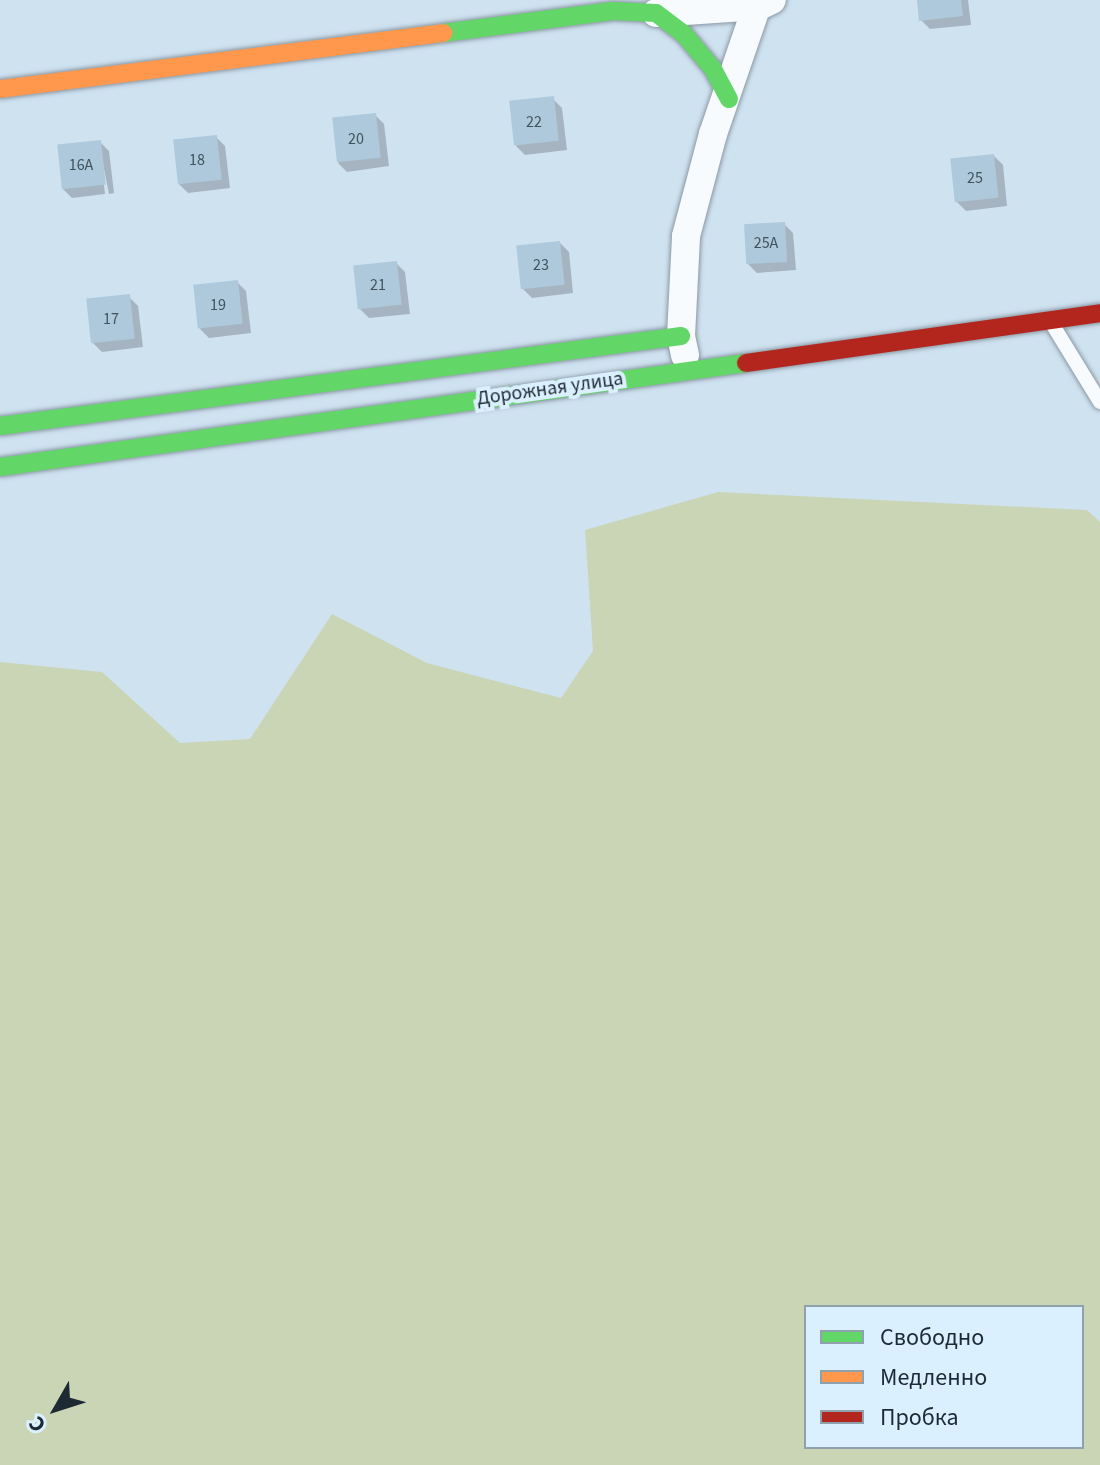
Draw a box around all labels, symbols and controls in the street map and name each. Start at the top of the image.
house number: 22 [526,112,542,132]
house number: 20 [348,129,364,149]
house number: 18 [189,150,205,170]
house number: 16А [69,155,93,175]
house number: 25 [967,168,983,188]
house number: 25А [754,233,778,253]
house number: 23 [533,255,549,275]
house number: 21 [370,275,386,295]
house number: 19 [210,295,226,315]
house number: 17 [103,309,119,329]
street label: Дорожная улица [475,367,625,411]
legend [804,1305,1084,1449]
text: Свободно [880,1320,984,1355]
text: Медленно [880,1360,987,1395]
north arrow [16,1369,96,1449]
text: Пробка [880,1400,959,1435]
text: С [21,1409,54,1439]

